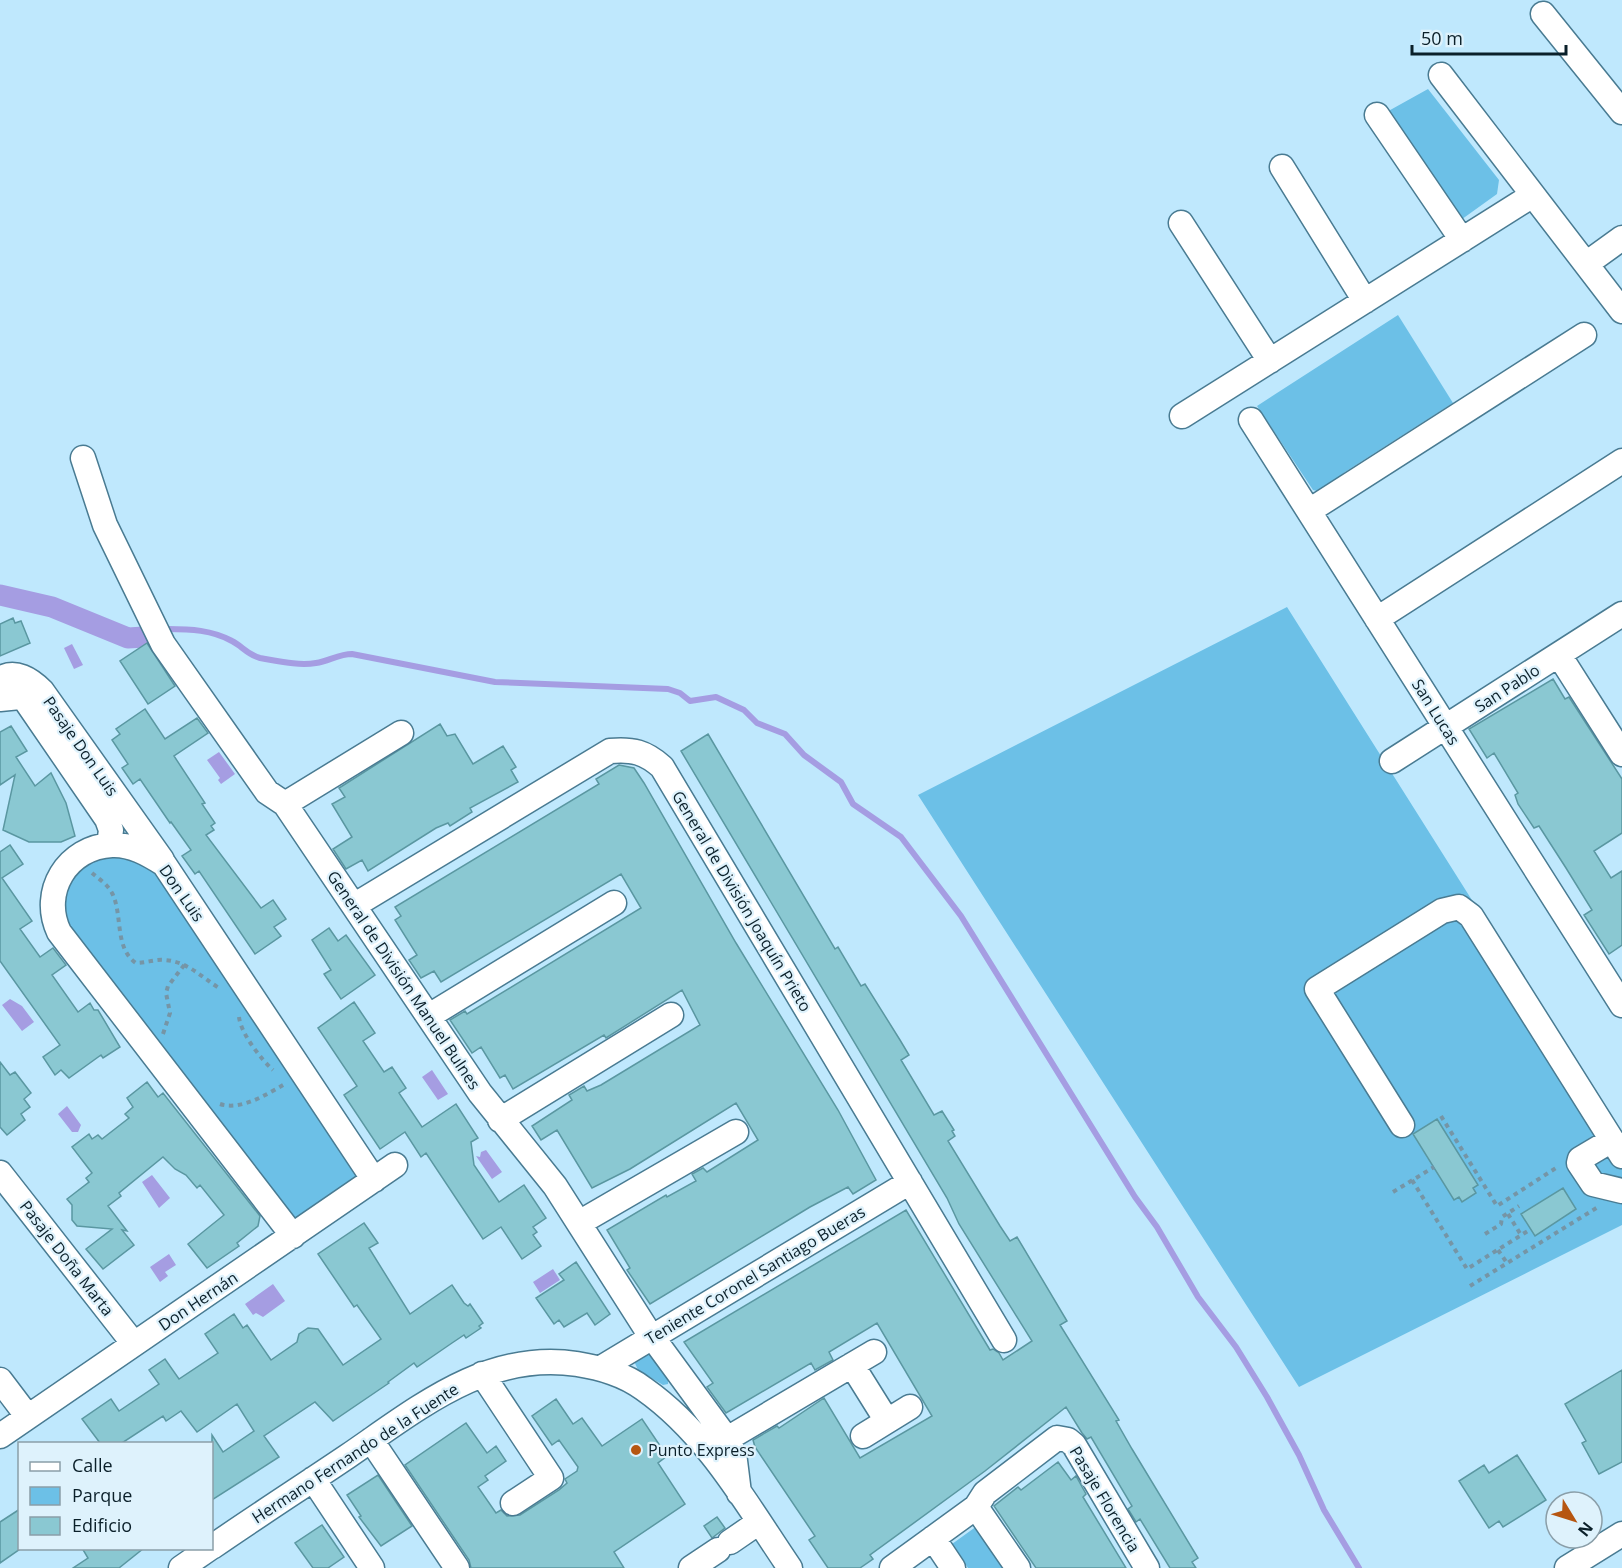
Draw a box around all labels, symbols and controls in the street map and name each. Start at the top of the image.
scale bar [1412,18,1566,56]
text: 50 m [1421,26,1463,50]
street label: San Pablo [1470,659,1544,717]
street label: San Lucas [1407,675,1465,749]
street label: Pasaje Don Luis [38,692,124,800]
street label: General de División Joaquín Prieto [667,787,817,1015]
street label: Don Luis [154,860,210,926]
street label: General de División Manuel Bulnes [322,866,486,1094]
street label: Pasaje Doña Marta [15,1196,119,1320]
street label: Teniente Coronel Santiago Bueras [641,1200,869,1350]
street label: Don Hernán [154,1266,242,1336]
street label: Hermano Fernando de la Fuente [248,1378,463,1528]
place label: Punto Express [648,1439,755,1461]
legend [18,1442,213,1550]
street label: Pasaje Florencia [1065,1442,1145,1556]
marker: Punto Express [629,1443,643,1457]
text: Calle [72,1453,113,1477]
text: Parque [72,1483,132,1507]
north arrow [1544,1490,1604,1550]
text: Edificio [72,1513,132,1537]
text: N [1573,1517,1598,1541]

